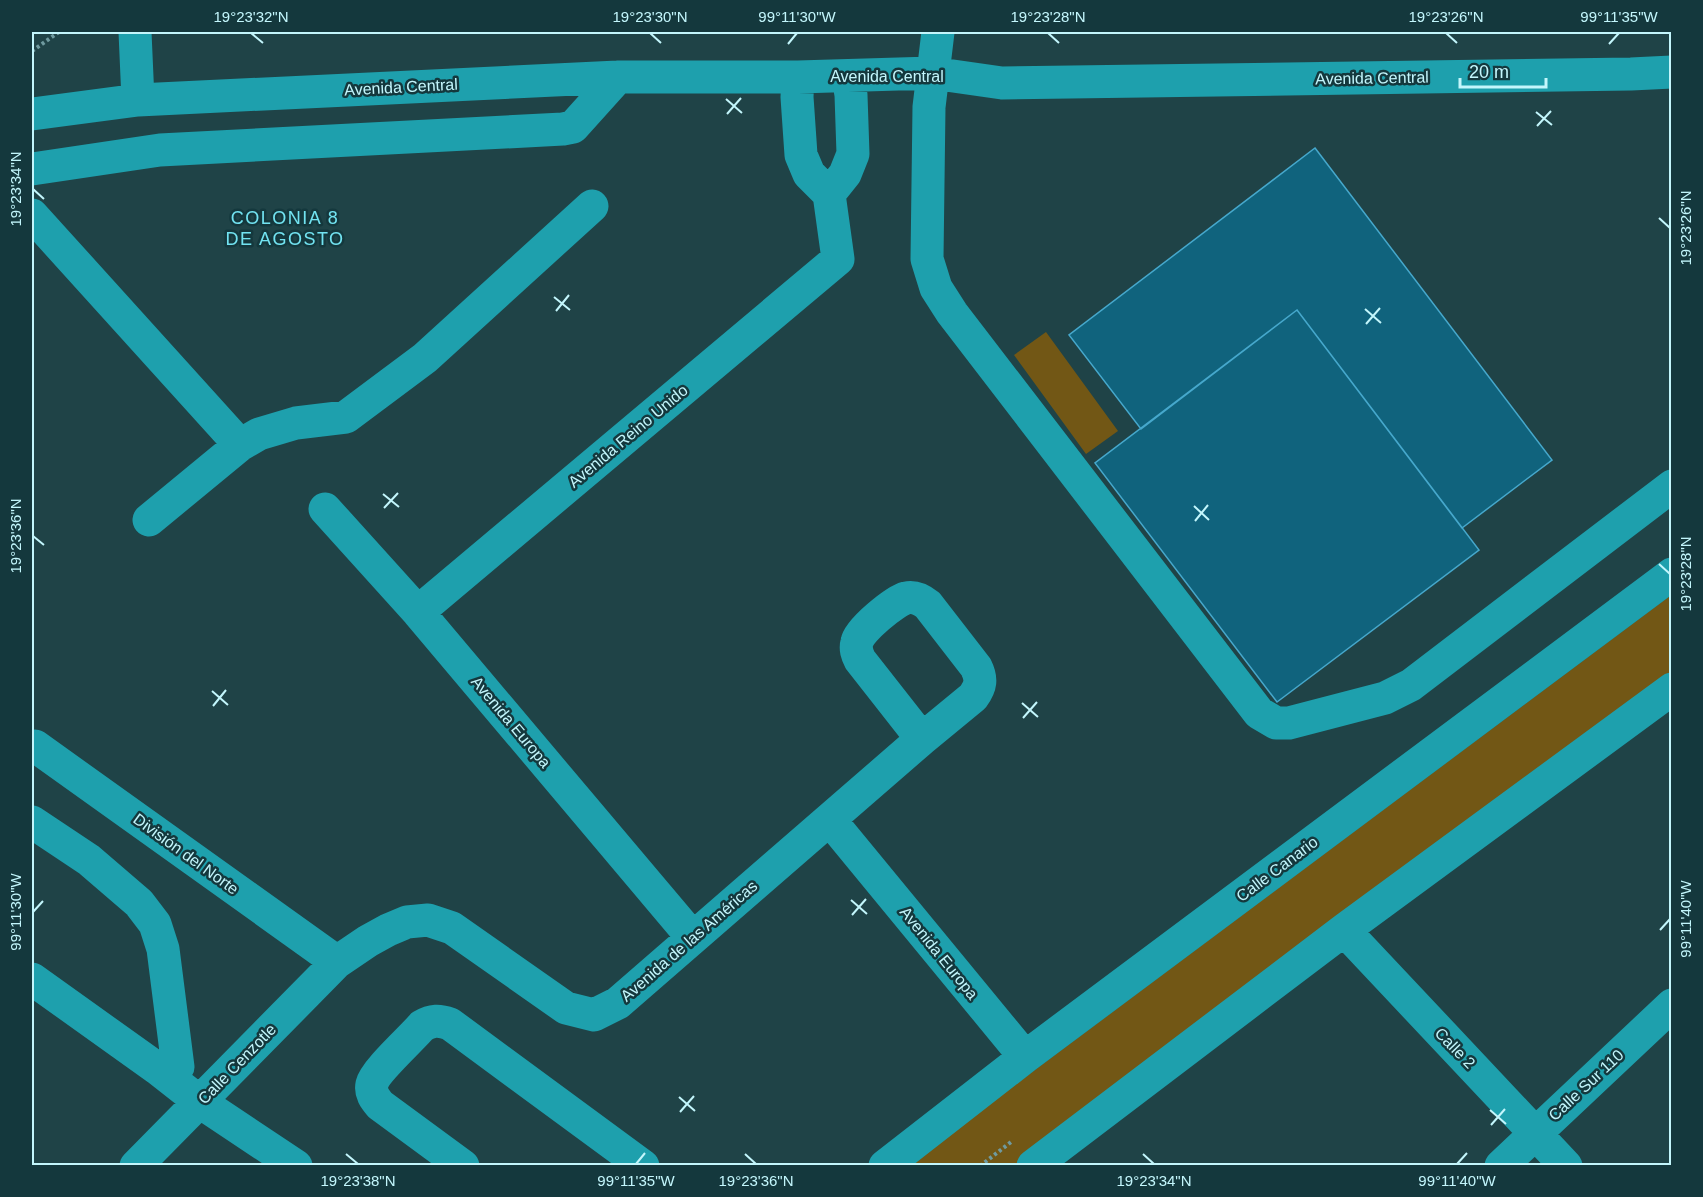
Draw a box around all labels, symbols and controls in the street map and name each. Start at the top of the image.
text: 19°23'32"N [213,8,289,25]
text: 19°23'30"N [612,8,688,25]
text: 99°11'30"W [758,8,836,25]
text: 19°23'28"N [1010,8,1086,25]
text: 19°23'26"N [1408,8,1484,25]
text: 99°11'35"W [1580,8,1658,25]
scale bar [1460,51,1546,89]
text: 20 m [1469,62,1509,82]
street label: Avenida Central [830,68,944,85]
street label: Avenida Central [1315,69,1429,87]
street label: Avenida Central [344,76,458,98]
text: 19°23'34"N [7,151,24,227]
text: 19°23'26"N [1677,190,1694,266]
district label: COLONIA 8 DE AGOSTO [225,208,345,249]
street label: Avenida Reino Unido [565,381,691,491]
text: 19°23'36"N [7,498,24,574]
text: 19°23'28"N [1677,536,1694,612]
street label: Avenida Europa [468,673,554,771]
street label: División del Norte [130,810,242,898]
street label: Calle Canario [1233,833,1321,905]
text: 99°11'30"W [7,873,24,951]
street label: Avenida de las Américas [617,877,761,1005]
text: 99°11'40"W [1677,880,1694,958]
street label: Avenida Europa [897,904,981,1003]
street label: Calle Cenzotle [195,1021,279,1107]
street label: Calle 2 [1432,1024,1478,1072]
street label: Calle Sur 110 [1545,1046,1627,1124]
text: 19°23'38"N [320,1172,396,1189]
text: 99°11'35"W [597,1172,675,1189]
text: 19°23'36"N [718,1172,794,1189]
text: 19°23'34"N [1116,1172,1192,1189]
text: 99°11'40"W [1418,1172,1496,1189]

